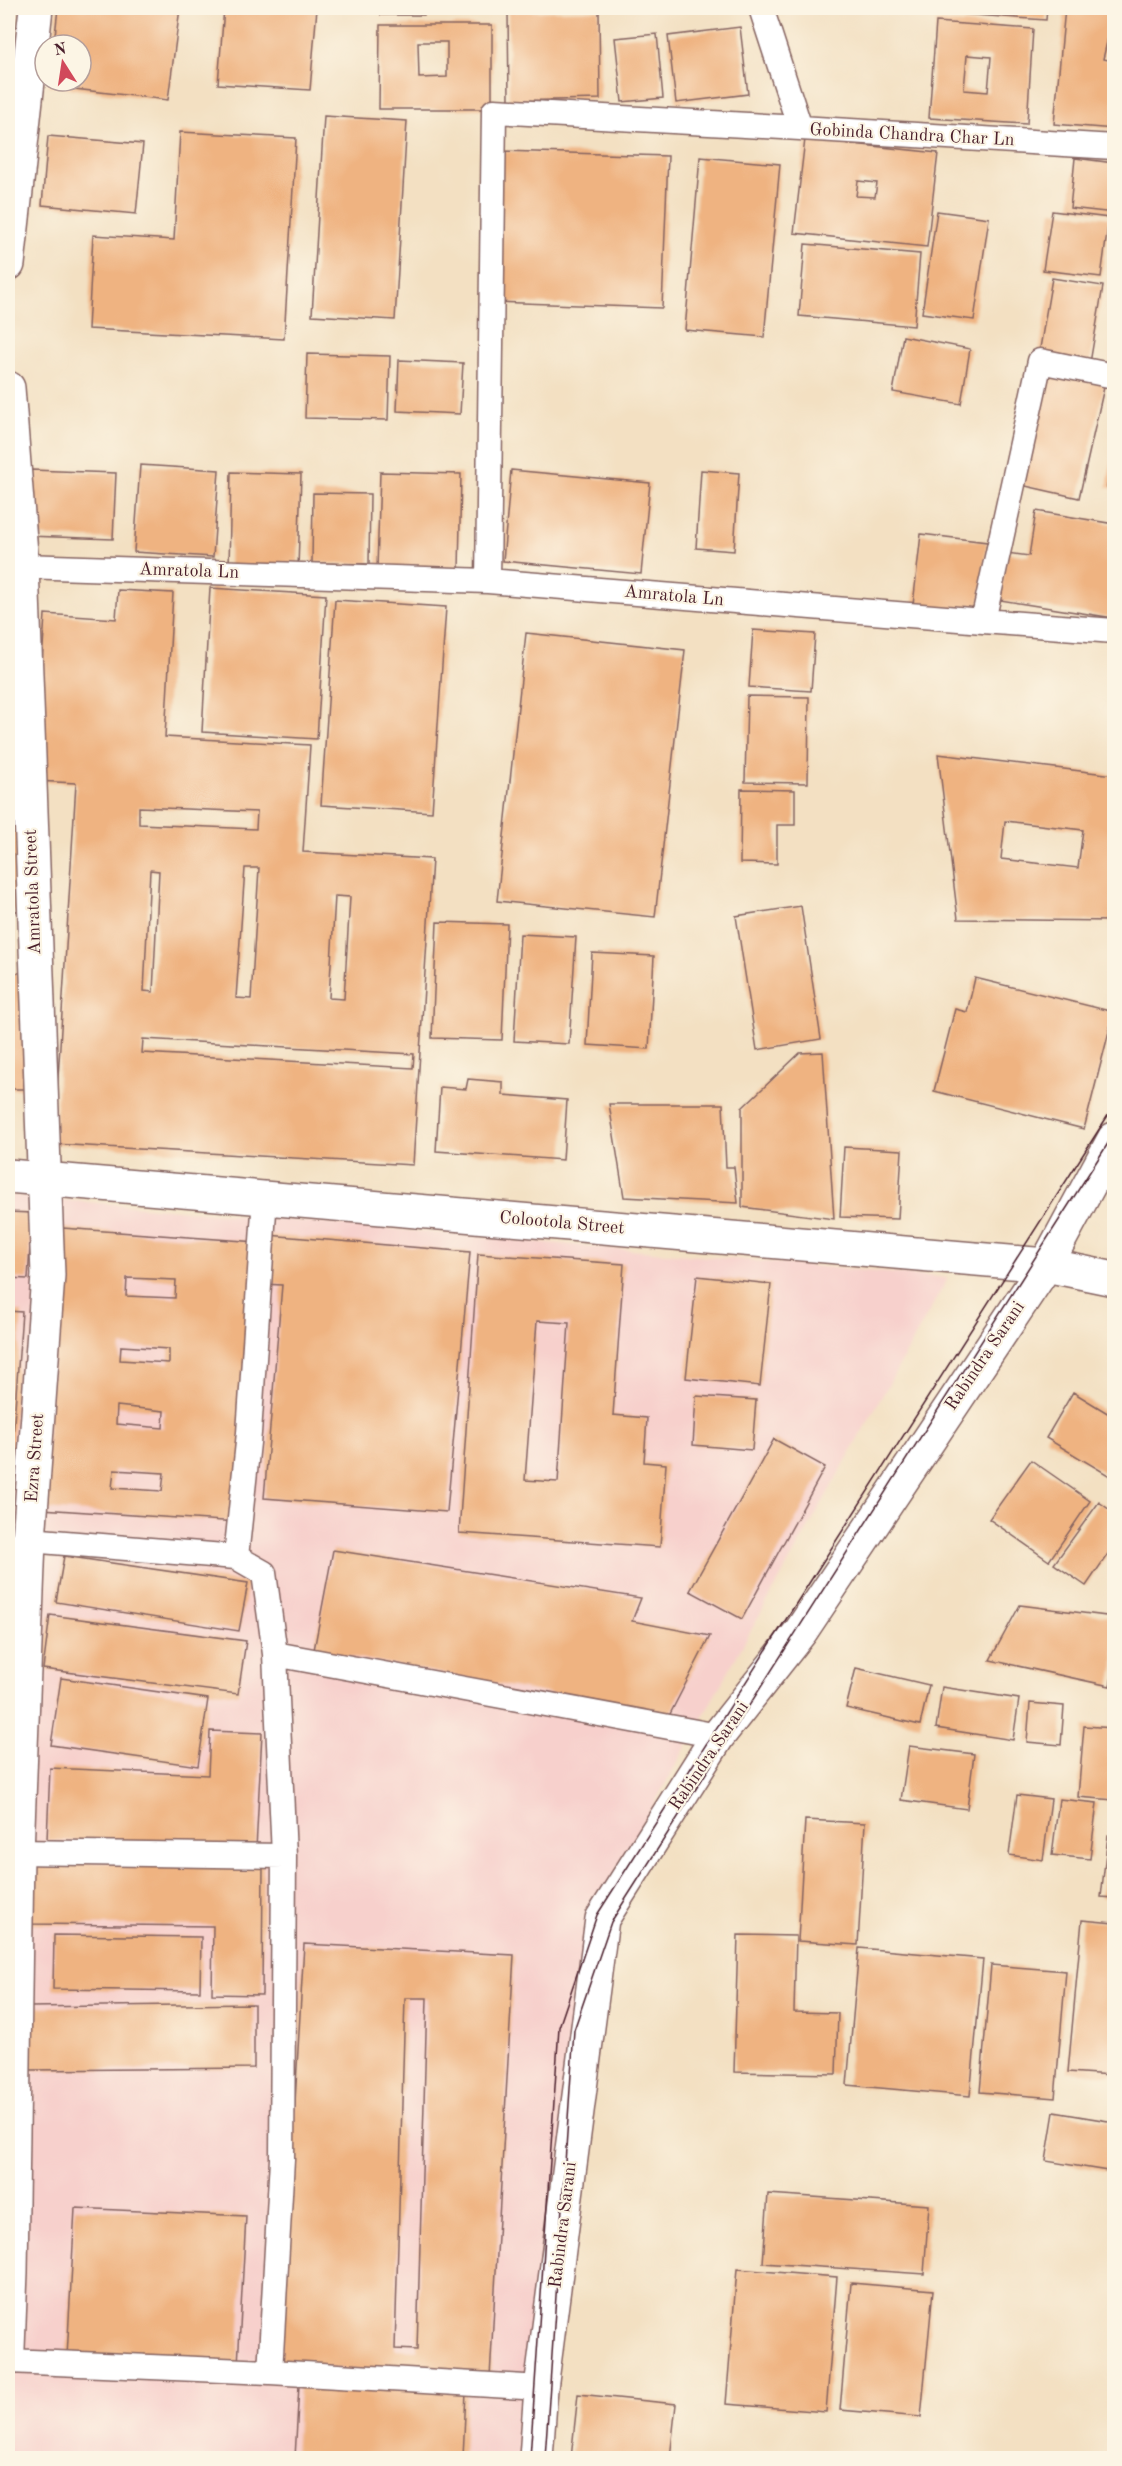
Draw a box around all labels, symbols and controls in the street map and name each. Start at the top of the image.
north arrow [33,33,93,93]
text: N [53,41,69,59]
street label: Gobinda Chandra Char Ln [809,121,1015,149]
street label: Amratola Ln [139,560,240,582]
street label: Amratola Ln [623,583,725,609]
street label: Amratola Street [22,829,44,955]
street label: Colootola Street [499,1209,625,1237]
street label: Rabindra Sarani [942,1298,1028,1414]
street label: Ezra Street [23,1413,47,1503]
street label: Rabindra Sarani [666,1698,752,1814]
street label: Rabindra Sarani [546,2161,580,2289]

